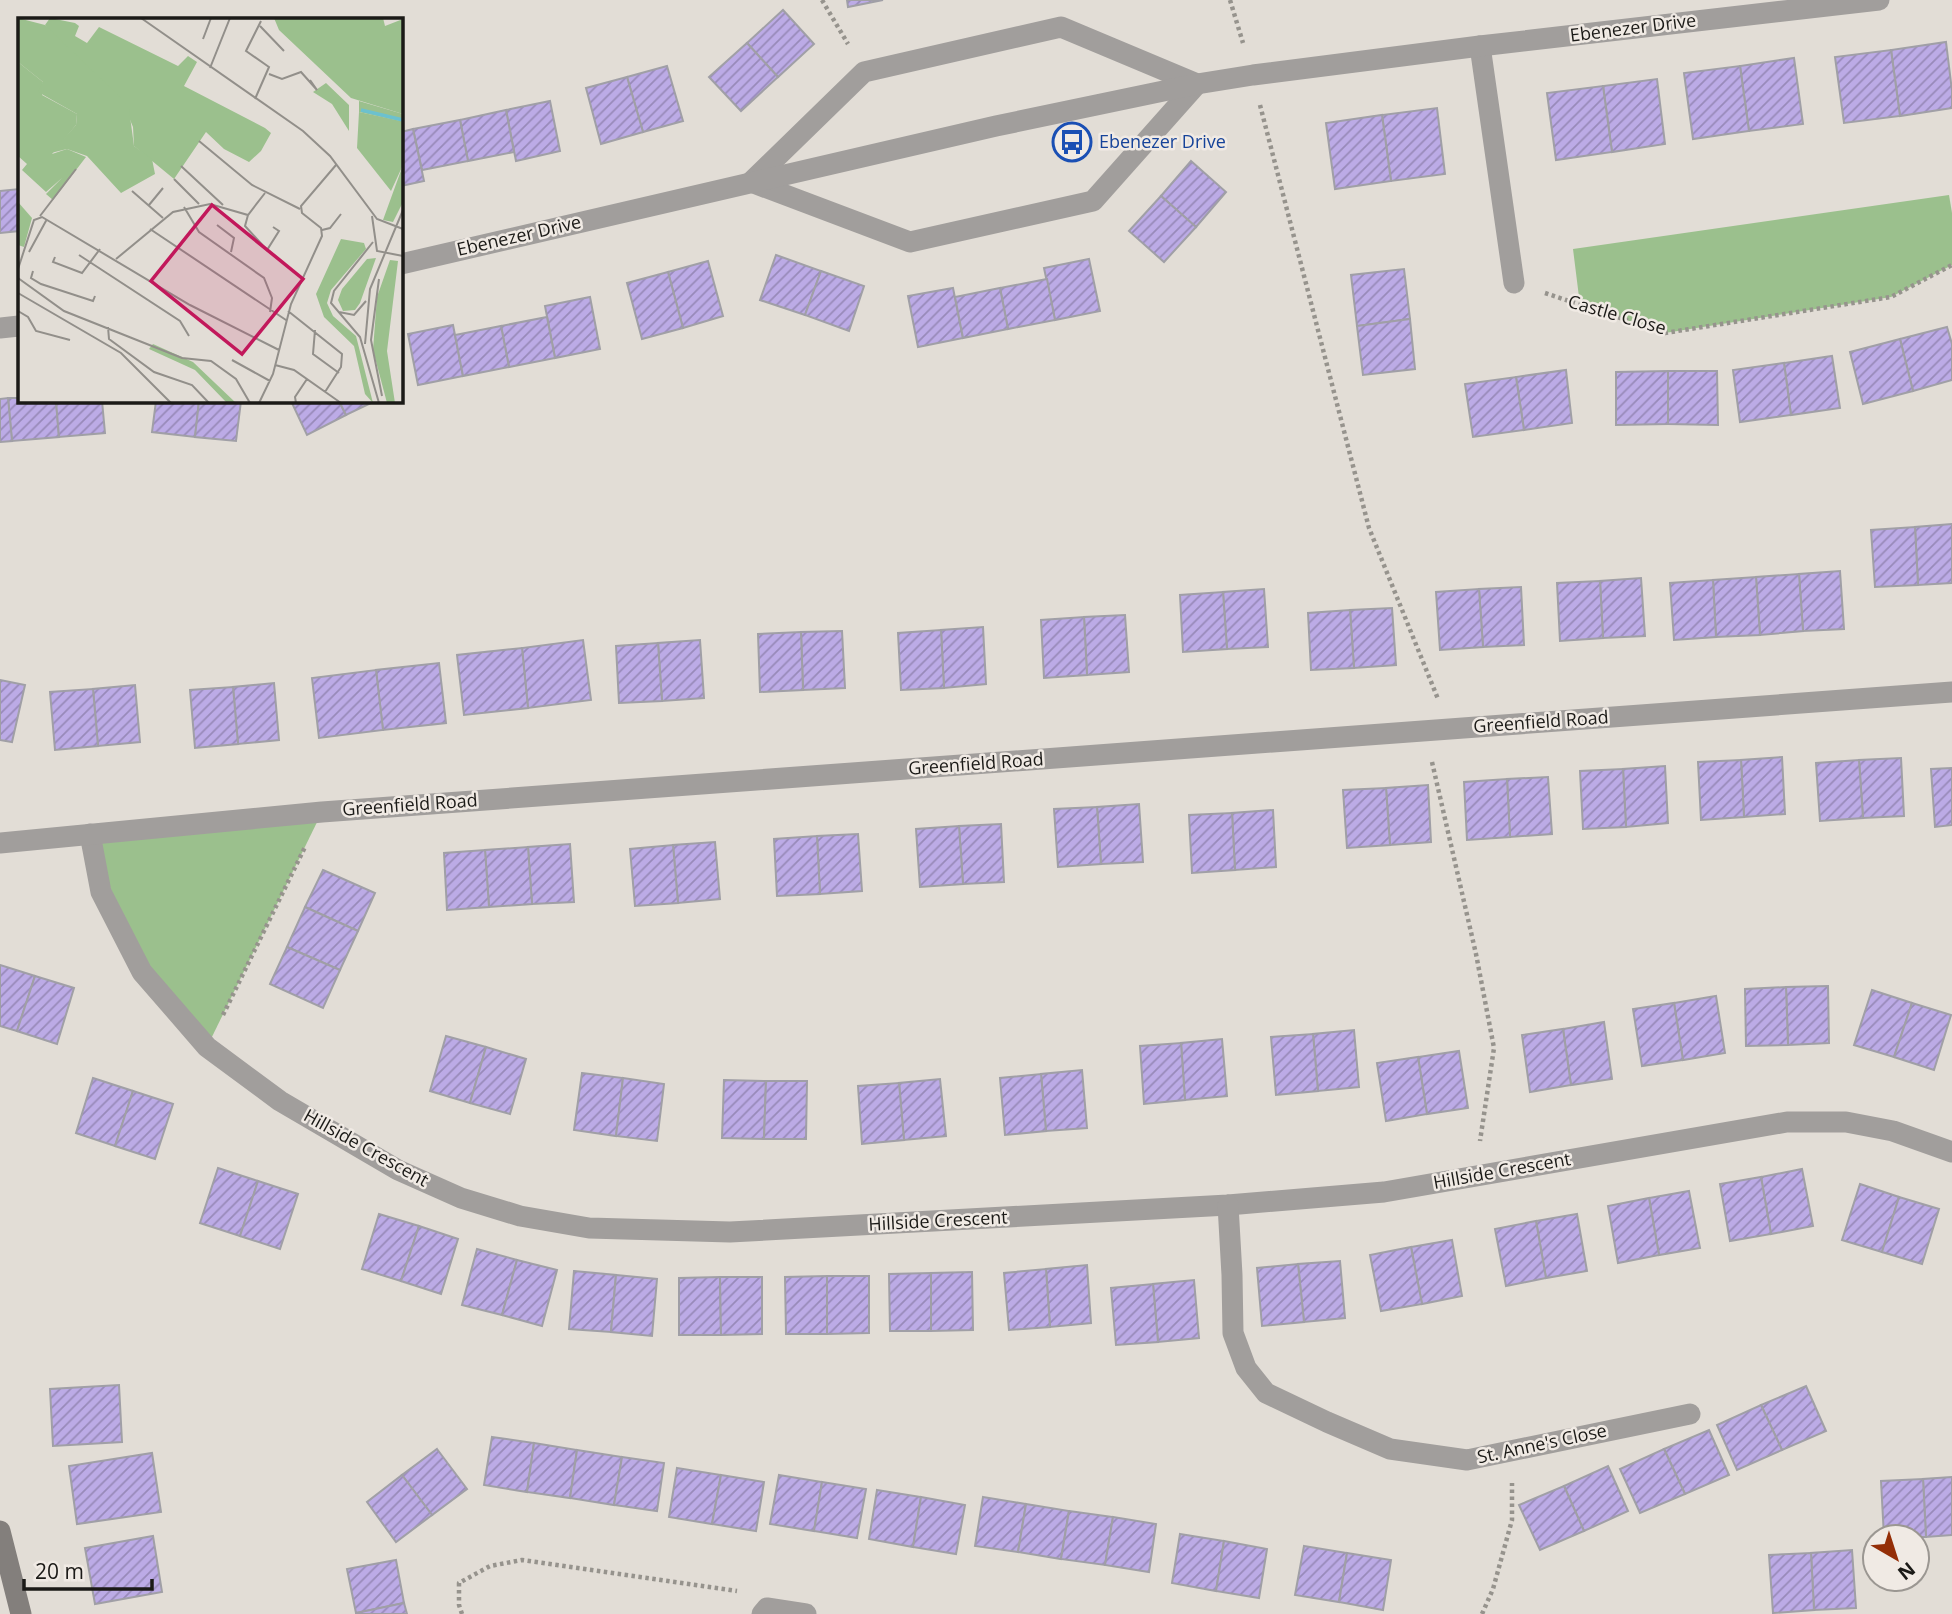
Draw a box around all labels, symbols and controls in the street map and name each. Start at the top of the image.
street label: Ebenezer Drive [1568,7,1697,47]
inset map [18,18,402,402]
bus stop icon: Ebenezer Drive [1051,121,1093,163]
place label: Ebenezer Drive [1099,129,1226,153]
street label: Ebenezer Drive [454,209,583,261]
street label: Castle Close [1565,289,1669,340]
street label: Greenfield Road [1472,704,1609,738]
street label: Greenfield Road [907,746,1044,780]
street label: Greenfield Road [341,787,478,821]
street label: Hillside Crescent [300,1103,433,1191]
street label: Hillside Crescent [1431,1146,1573,1194]
street label: Hillside Crescent [868,1204,1008,1236]
street label: St. Anne's Close [1475,1418,1609,1468]
north arrow [1861,1523,1931,1593]
scale bar [24,1548,152,1592]
text: N [1893,1556,1921,1586]
text: 20 m [35,1557,84,1585]

